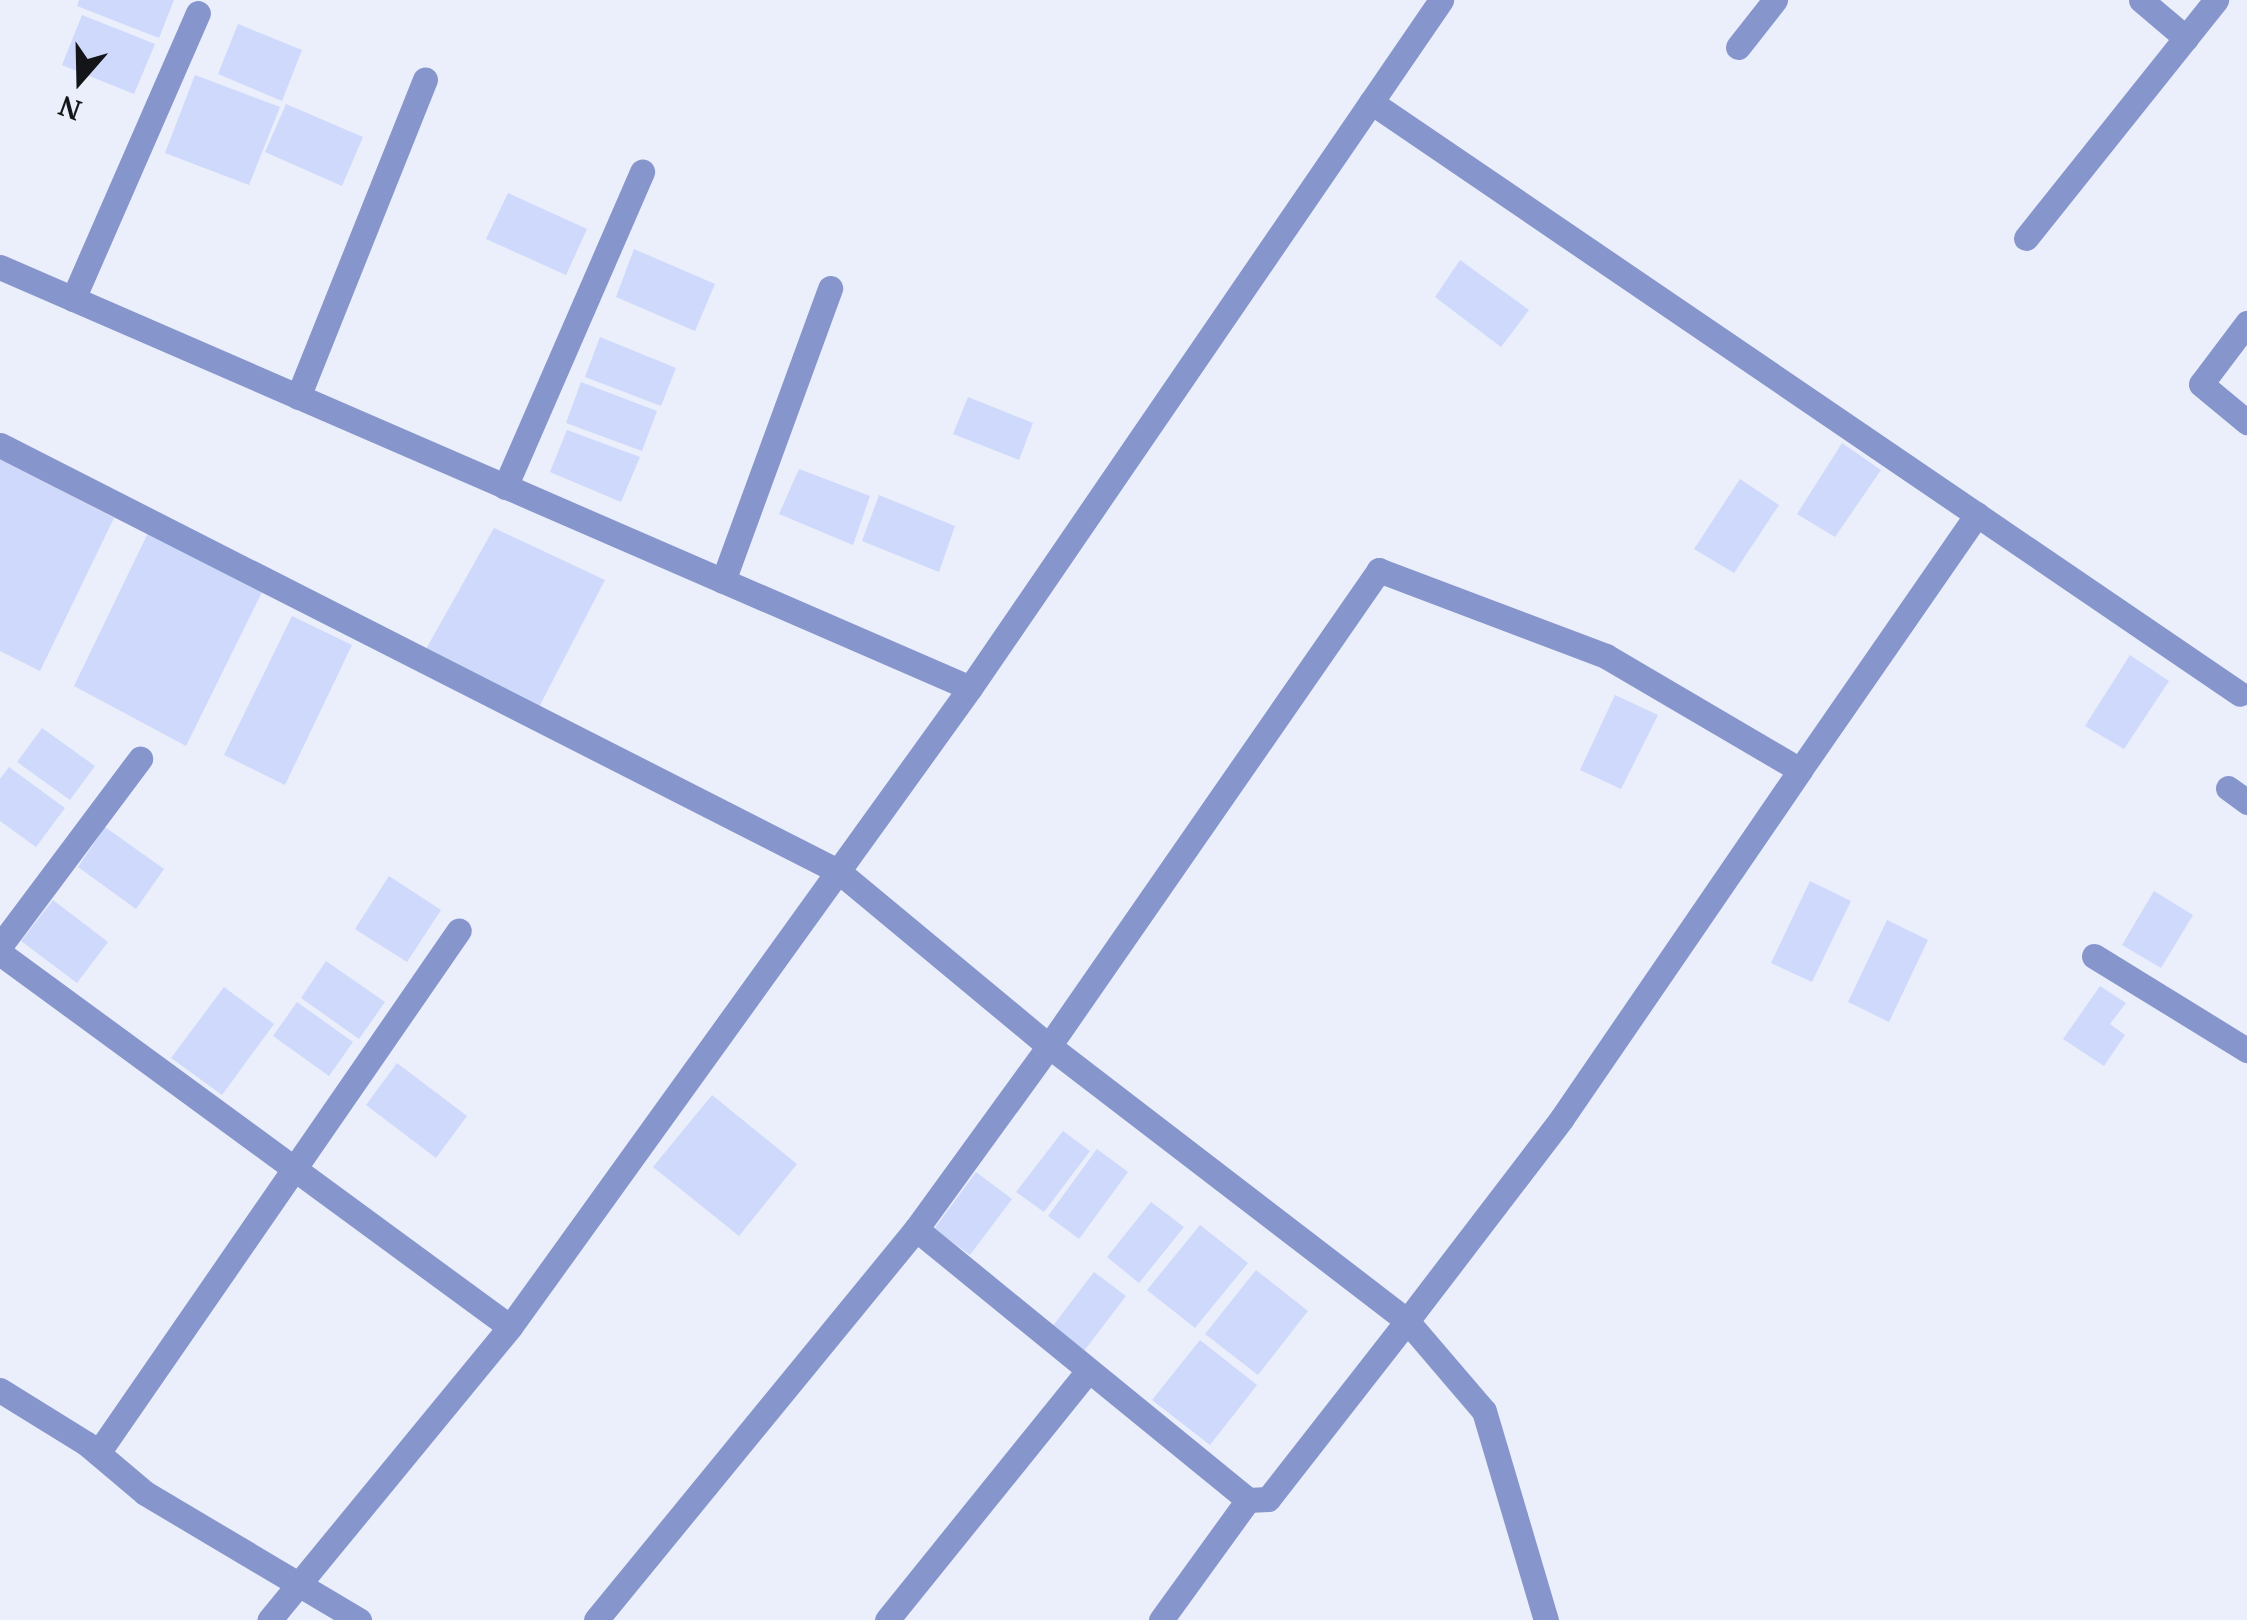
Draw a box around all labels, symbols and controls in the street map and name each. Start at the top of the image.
north arrow [30,30,130,130]
text: N [53,88,86,130]

